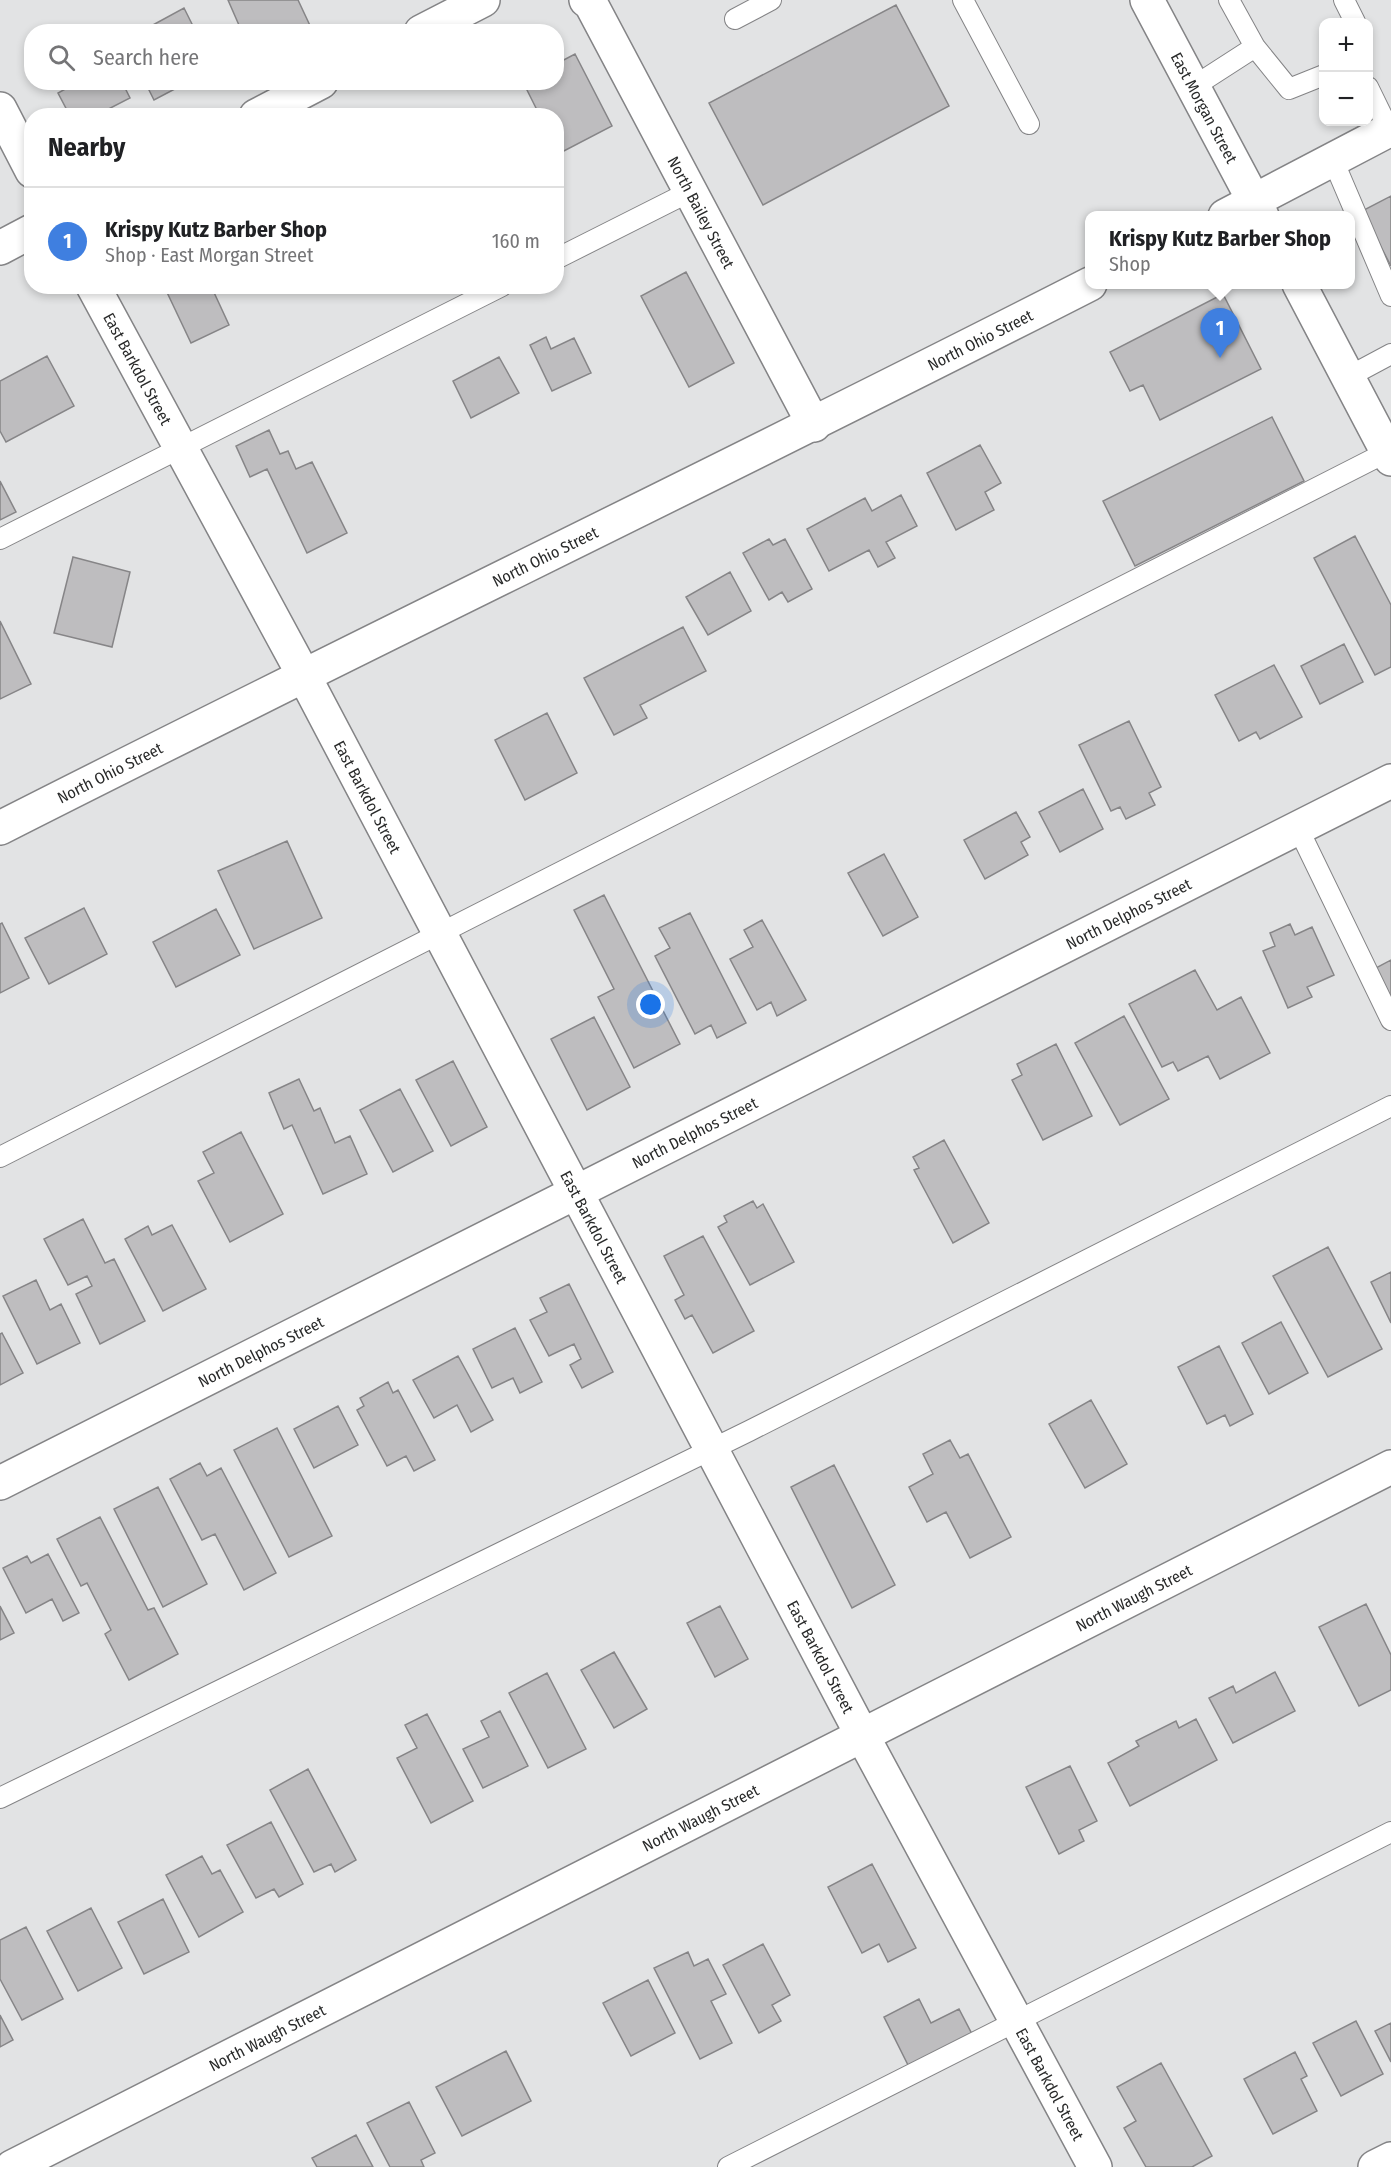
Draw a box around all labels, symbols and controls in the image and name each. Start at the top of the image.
map controls [1319,18,1373,126]
button: + [1319,18,1373,72]
search box [24,24,564,90]
icon: search [45,41,78,74]
text: Search here [93,44,199,71]
street label: East Morgan Street [1167,49,1241,167]
button: − [1319,72,1373,126]
text: Nearby [48,132,125,163]
street label: North Bailey Street [663,153,739,272]
popup [1085,211,1355,289]
text: Krispy Kutz Barber Shop [105,216,327,243]
text: Krispy Kutz Barber Shop [1109,225,1331,252]
text: 1 [63,229,72,253]
text: 160 m [492,229,540,253]
text: Shop · East Morgan Street [105,243,314,267]
text: Shop [1109,252,1151,276]
street label: North Ohio Street [925,305,1037,375]
pin: 1 [1200,308,1240,358]
street label: East Barkdol Street [99,310,176,429]
street label: North Ohio Street [489,522,602,591]
street label: East Barkdol Street [330,737,405,857]
street label: North Ohio Street [54,738,166,807]
street label: North Delphos Street [1063,874,1195,954]
your location [636,990,665,1019]
street label: North Delphos Street [629,1093,761,1172]
street label: East Barkdol Street [556,1167,632,1287]
street label: North Delphos Street [195,1312,327,1391]
street label: North Waugh Street [1073,1560,1196,1635]
street label: East Barkdol Street [783,1597,858,1717]
street label: North Waugh Street [639,1780,763,1855]
street label: North Waugh Street [206,2000,329,2075]
street label: East Barkdol Street [1012,2025,1088,2144]

